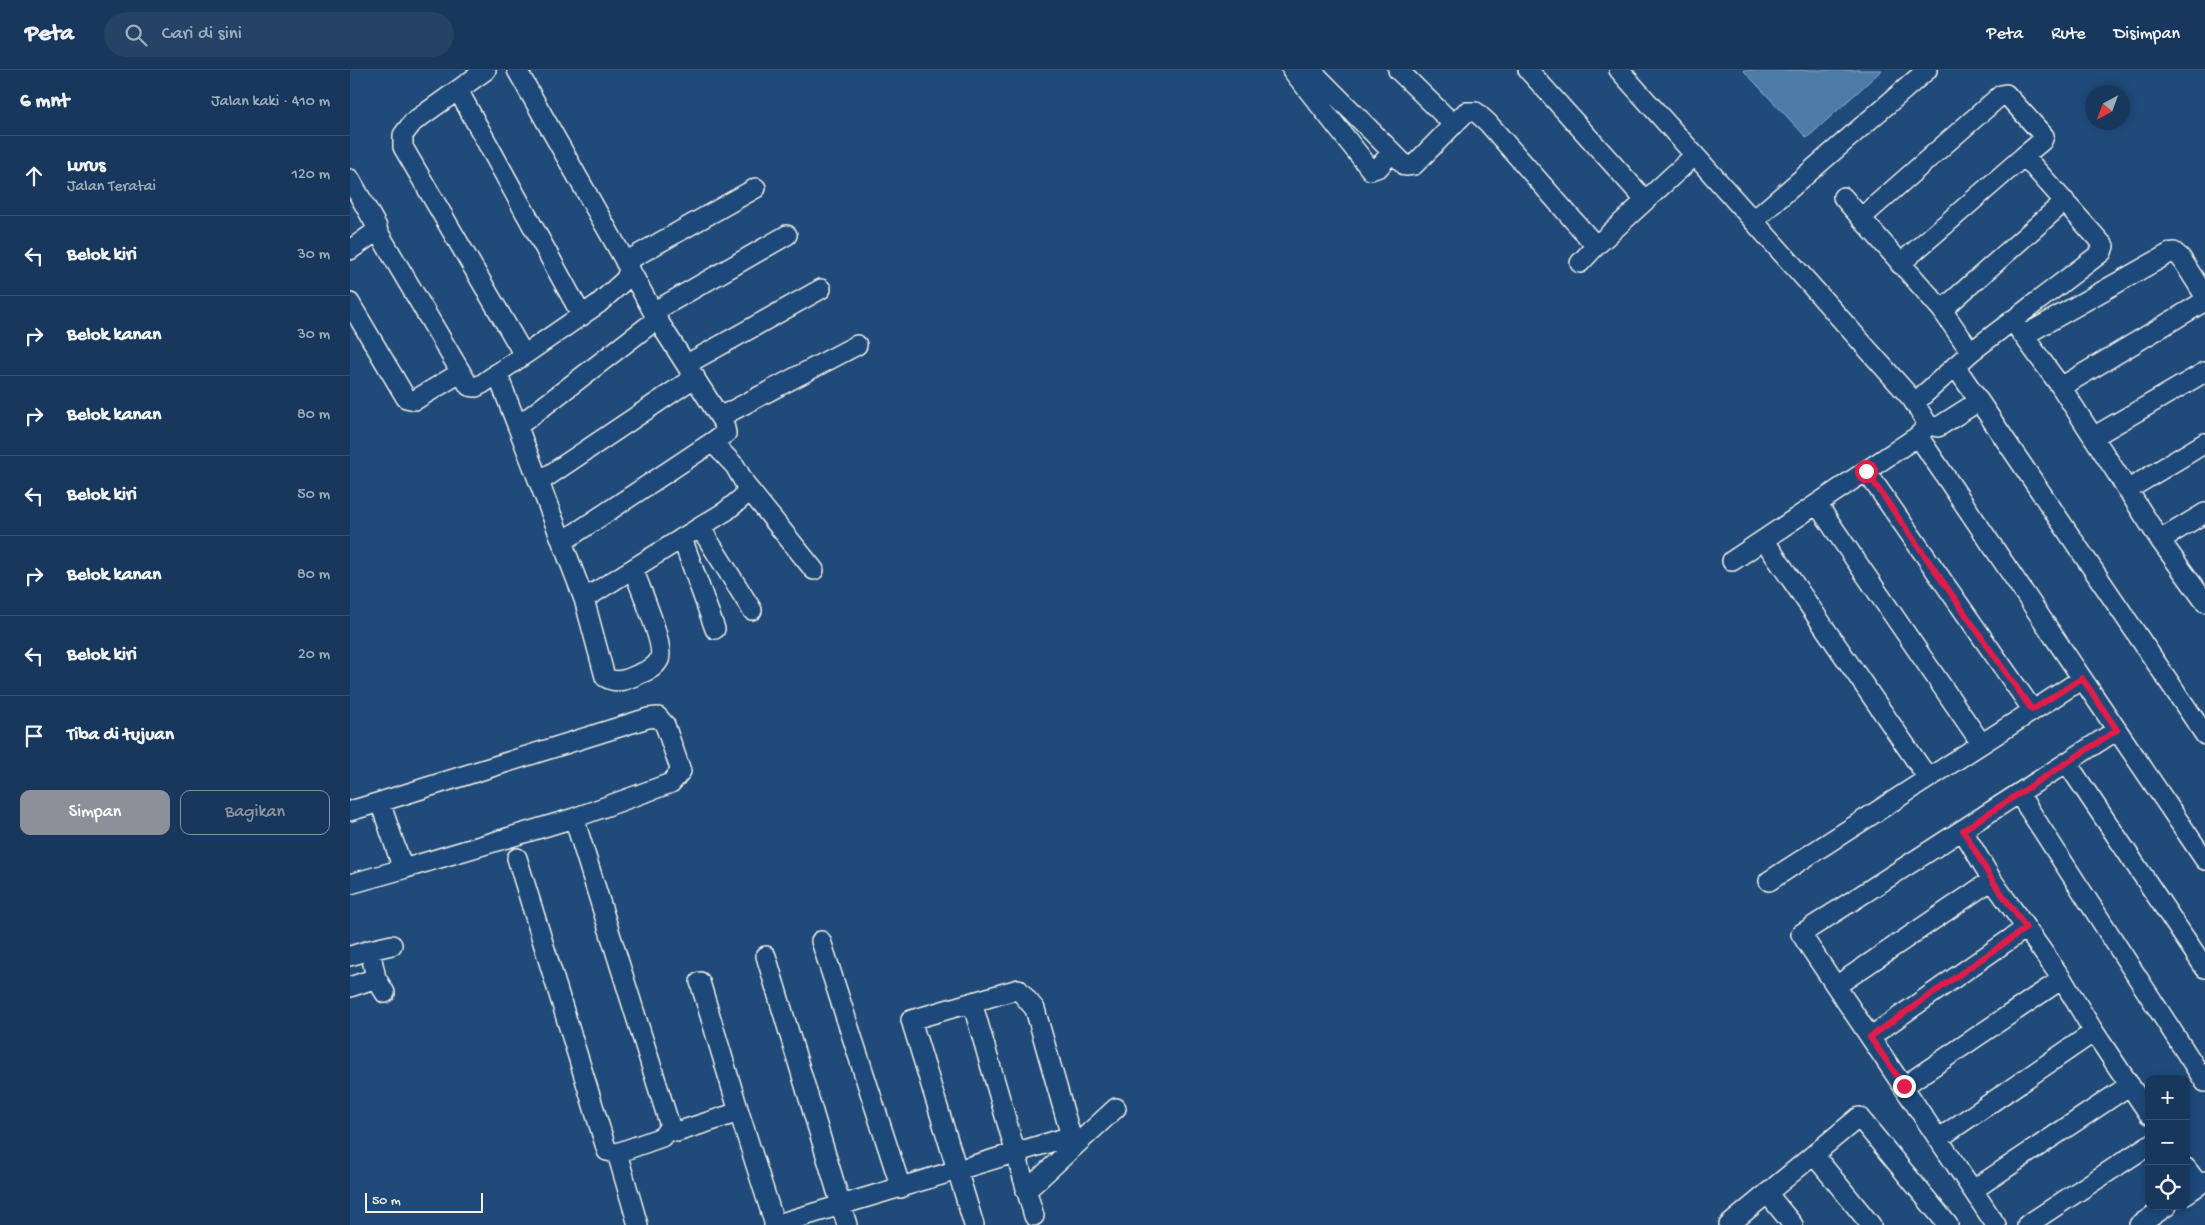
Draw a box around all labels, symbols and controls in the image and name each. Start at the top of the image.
search box [104,12,454,57]
text: Peta [25,20,74,49]
icon: search [122,21,150,49]
text: Cari di sini [162,23,242,46]
text: Peta [1987,24,2023,45]
text: Rute [2051,24,2086,45]
text: Disimpan [2114,24,2180,45]
north arrow [2085,85,2130,130]
text: 6 mnt [20,90,69,115]
text: Jalan kaki · 410 m [211,93,330,112]
text: Lurus [67,155,106,178]
icon: ahead [20,162,48,190]
text: 120 m [291,166,330,185]
text: Jalan Teratai [67,178,156,197]
icon: left [20,242,48,270]
text: Belok kiri [67,244,137,267]
text: 30 m [297,246,330,265]
icon: right [20,322,48,350]
text: Belok kanan [67,324,161,347]
text: 30 m [297,326,330,345]
icon: right [20,402,48,430]
text: Belok kanan [67,404,161,427]
text: 80 m [297,406,330,425]
route start [1855,460,1878,483]
icon: left [20,482,48,510]
text: Belok kiri [67,484,137,507]
text: 50 m [297,486,330,505]
icon: right [20,562,48,590]
text: Belok kanan [67,564,161,587]
text: 80 m [297,566,330,585]
icon: left [20,642,48,670]
text: Belok kiri [67,644,137,667]
text: 20 m [298,646,330,665]
icon: arrive [20,722,48,750]
text: Tiba di tujuan [67,724,174,747]
button: Simpan [20,790,170,835]
button: Bagikan [180,790,330,835]
route end [1893,1075,1916,1098]
map controls [2145,1075,2190,1210]
button: + [2145,1075,2190,1120]
button: − [2145,1120,2190,1165]
button: locate [2145,1165,2190,1210]
scale bar [365,1190,482,1213]
text: 50 m [372,1193,401,1210]

